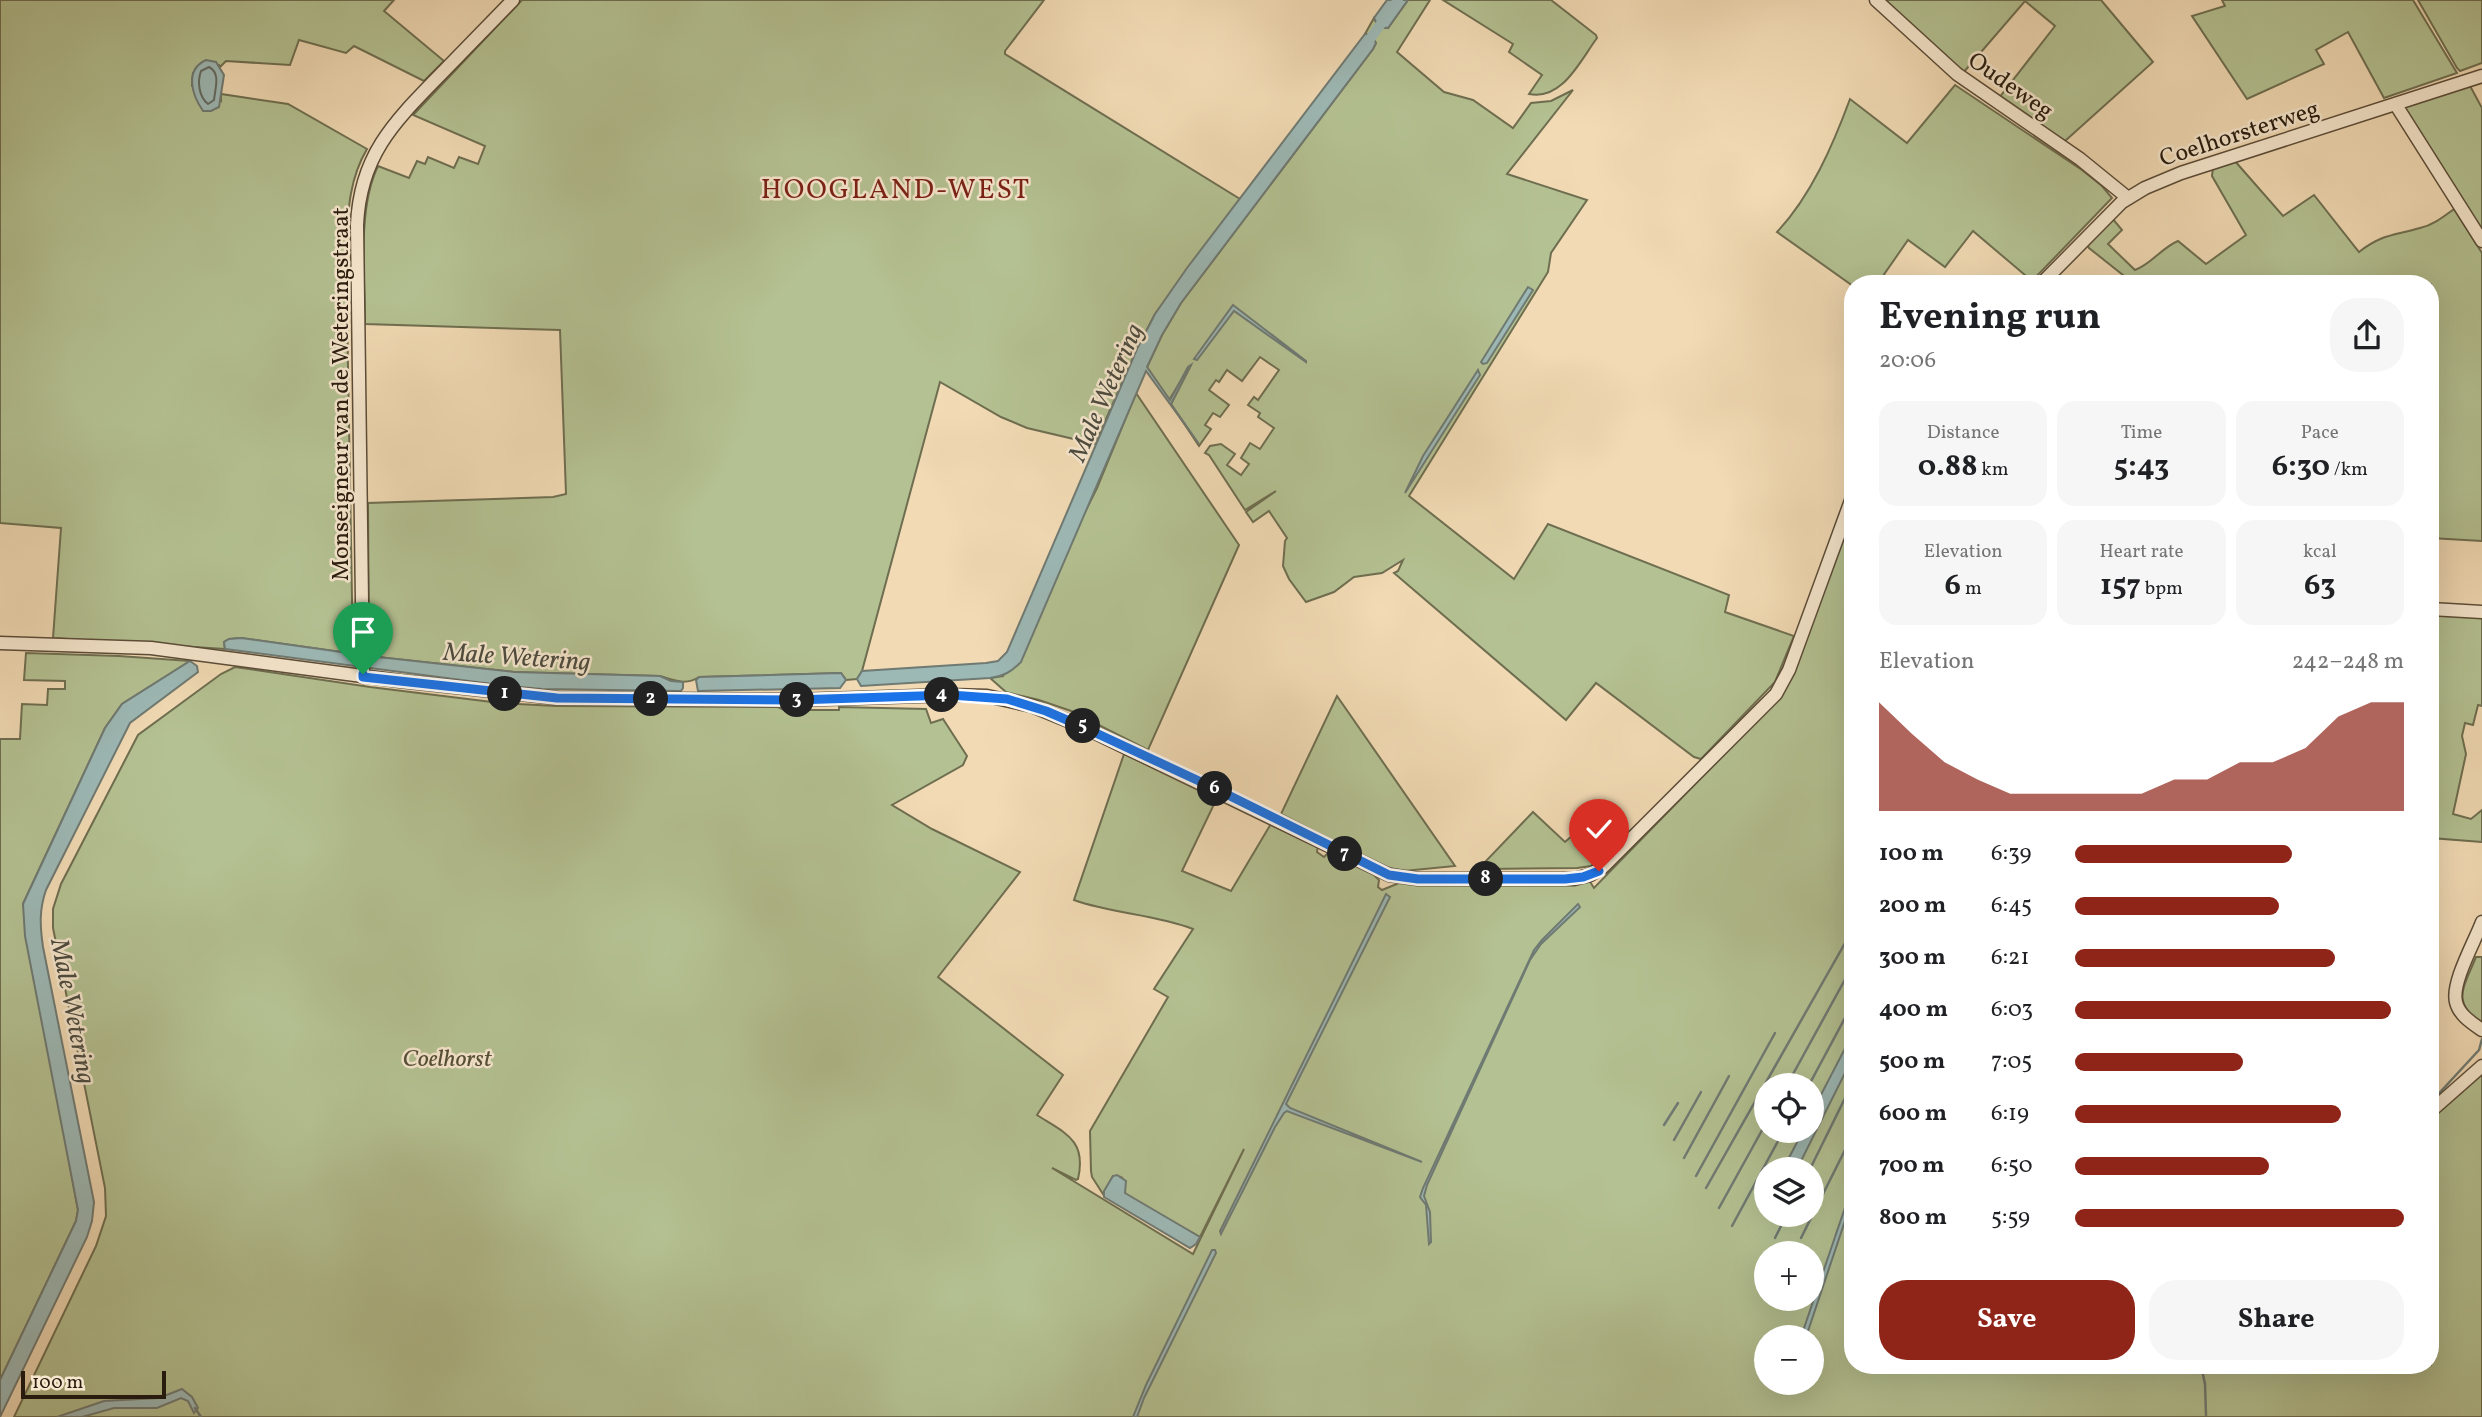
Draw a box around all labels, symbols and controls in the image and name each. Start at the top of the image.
street label: Oudeweg [1960,45,2060,129]
street label: Coelhorsterweg [2155,93,2324,177]
district label: HOOGLAND-WEST [761,171,1031,210]
street label: Monseigneur van de Weteringstraat [325,207,359,581]
text: Evening run [1879,292,2101,345]
button: share [2330,298,2404,372]
water label: Male Wetering [1060,318,1153,468]
text: 20:06 [1879,345,1936,377]
text: Distance [1927,420,2000,446]
text: Time [2121,420,2162,446]
text: Pace [2301,420,2339,446]
text: 0.88 [1918,446,1978,488]
text: 5:43 [2114,446,2169,488]
text: 6:30 [2272,446,2330,488]
text: km [1978,457,2009,483]
text: /km [2330,457,2368,483]
text: Elevation [1924,539,2003,565]
text: Heart rate [2100,539,2183,565]
text: kcal [2303,539,2337,565]
text: 6 [1945,565,1961,607]
text: 157 [2100,565,2141,607]
text: 63 [2304,565,2336,607]
text: m [1961,576,1982,602]
text: bpm [2141,576,2183,602]
pin [333,602,393,674]
icon: arrive [344,613,382,651]
water label: Male Wetering [441,635,592,681]
text: Elevation [1879,646,1975,678]
text: 242–248 m [2292,646,2404,678]
pin: 1 [488,676,522,712]
pin: 4 [925,678,960,712]
text: 1 [501,680,508,706]
text: 4 [936,681,947,707]
pin: 2 [634,682,668,716]
pin: 3 [780,682,814,718]
text: 2 [646,685,655,711]
text: 3 [792,686,801,712]
pin: 5 [1066,708,1100,744]
text: 5 [1078,712,1087,738]
pin: 6 [1198,772,1232,806]
text: 6 [1209,775,1220,801]
pin [1569,799,1629,871]
icon: check [1580,810,1618,848]
pin: 7 [1328,836,1362,872]
text: 100 m [1879,838,1944,870]
text: 6:39 [1991,838,2031,870]
text: 7 [1340,840,1349,866]
pin: 8 [1468,862,1504,896]
text: 8 [1480,865,1491,891]
text: 200 m [1879,890,1946,922]
text: 6:45 [1991,890,2032,922]
water label: Male Wetering [40,935,104,1087]
text: 300 m [1879,942,1946,974]
text: 6:21 [1991,942,2029,974]
text: 400 m [1879,994,1948,1026]
text: 6:03 [1991,994,2033,1026]
park label: Coelhorst [403,1043,493,1077]
text: 500 m [1879,1046,1945,1078]
text: 7:05 [1991,1046,2032,1078]
map controls [1754,1073,1824,1395]
button: locate [1754,1073,1824,1143]
text: 600 m [1879,1098,1947,1130]
text: 6:19 [1991,1098,2029,1130]
text: 700 m [1879,1150,1945,1182]
text: 6:50 [1991,1150,2033,1182]
button: layers [1754,1157,1824,1227]
text: 800 m [1879,1202,1947,1234]
text: 5:59 [1991,1202,2030,1234]
button: + [1754,1241,1824,1311]
button: Save [1879,1280,2135,1360]
button: Share [2149,1280,2404,1360]
button: − [1754,1325,1824,1395]
scale bar [21,1368,166,1400]
text: 100 m [32,1370,83,1396]

